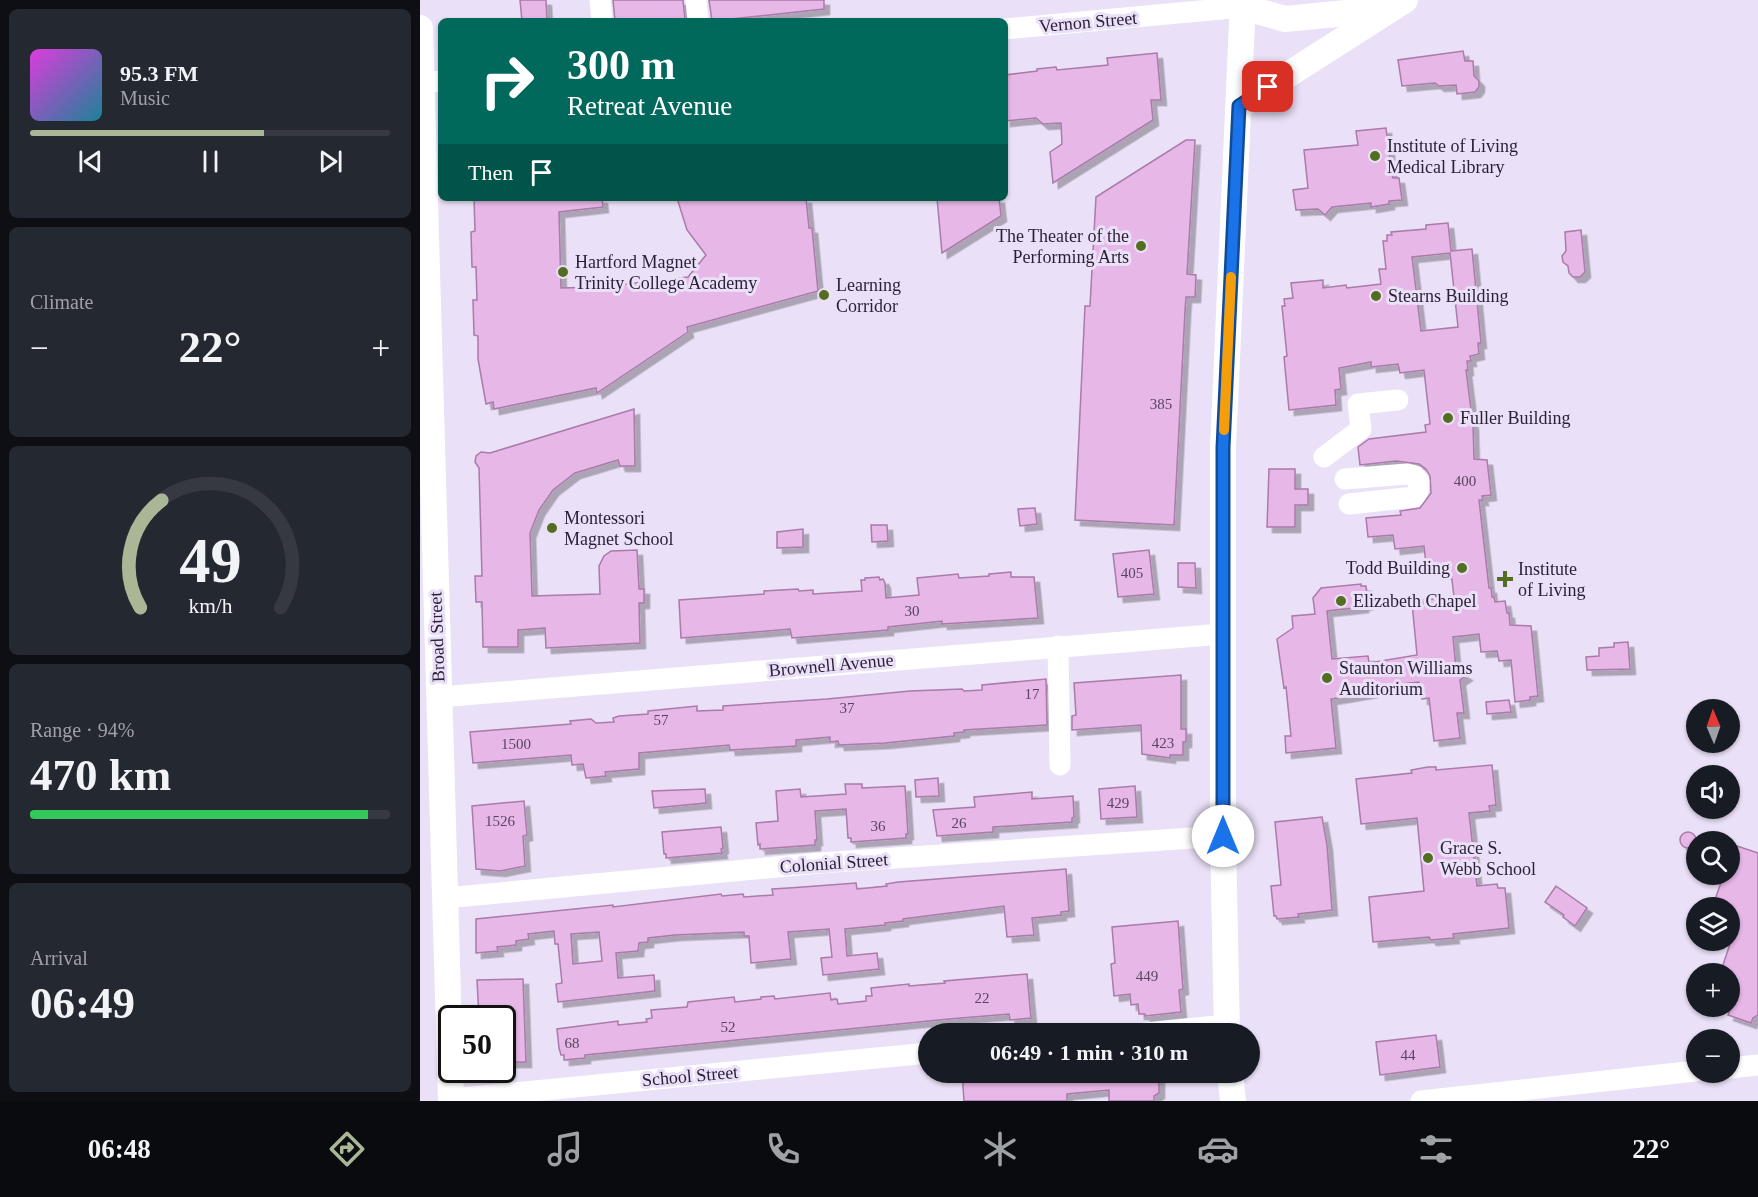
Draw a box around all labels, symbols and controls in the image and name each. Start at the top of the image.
street label: Vernon Street [1038,8,1138,36]
icon: right [468,42,546,120]
text: 300 m [567,42,676,88]
text: 95.3 FM [120,61,198,86]
pin [1242,61,1293,112]
icon: arrive [1251,70,1284,103]
text: Music [120,87,170,109]
text: Retreat Avenue [567,91,732,121]
place label: Institute of Living Medical Library [1387,136,1518,177]
icon: previous [74,145,107,178]
icon: pause [194,145,227,178]
icon: next [314,145,347,178]
marker: Institute of Living Medical Library [1368,149,1382,163]
icon: arrive [525,156,558,189]
text: Then [468,160,513,185]
place label: The Theater of the Performing Arts [996,226,1129,267]
marker: The Theater of the Performing Arts [1134,239,1148,253]
place label: Hartford Magnet Trinity College Academy [575,252,757,293]
marker: Hartford Magnet Trinity College Academy [556,265,570,279]
place label: Learning Corridor [836,275,901,316]
place label: Stearns Building [1388,286,1509,306]
marker: Learning Corridor [817,288,831,302]
marker: Stearns Building [1369,289,1383,303]
text: Climate [30,291,93,313]
text: 22° [179,322,242,372]
text: − [30,330,49,366]
text: + [371,330,390,366]
house number: 385 [1150,396,1172,412]
place label: Fuller Building [1460,408,1571,428]
marker: Fuller Building [1441,411,1455,425]
house number: 400 [1454,473,1476,489]
place label: Montessori Magnet School [564,508,674,549]
marker: Montessori Magnet School [545,521,559,535]
text: 49 [179,526,241,595]
place label: Todd Building [1346,558,1450,578]
place label: Institute of Living [1518,559,1586,600]
marker: Todd Building [1455,561,1469,575]
house number: 405 [1121,565,1143,581]
marker: Institute of Living [1496,570,1514,588]
street label: Broad Street [425,591,449,683]
place label: Elizabeth Chapel [1353,591,1476,611]
text: km/h [188,594,232,618]
marker: Elizabeth Chapel [1334,594,1348,608]
house number: 30 [905,603,920,619]
street label: Brownell Avenue [768,650,894,680]
place label: Staunton Williams Auditorium [1339,658,1472,699]
marker: Staunton Williams Auditorium [1320,671,1334,685]
house number: 17 [1025,686,1040,702]
north arrow [1686,699,1740,753]
map controls [1686,699,1740,1083]
house number: 37 [840,700,855,716]
house number: 57 [654,712,669,728]
text: Range · 94% [30,719,134,741]
house number: 423 [1152,735,1174,751]
house number: 1500 [501,736,531,752]
text: 470 km [30,750,171,800]
button: sound [1686,765,1740,819]
house number: 429 [1107,795,1129,811]
position arrow [1191,804,1255,868]
house number: 1526 [485,813,516,829]
house number: 26 [952,815,967,831]
house number: 36 [871,818,886,834]
button: search [1686,831,1740,885]
place label: Grace S. Webb School [1440,838,1536,879]
street label: Colonial Street [779,849,889,877]
marker: Grace S. Webb School [1421,851,1435,865]
button: layers [1686,897,1740,951]
text: Arrival [30,947,88,969]
button: + [1686,963,1740,1017]
house number: 449 [1136,968,1158,984]
text: 06:49 [30,978,135,1028]
house number: 22 [975,990,990,1006]
speed limit sign: 50 [438,1005,516,1083]
house number: 52 [721,1019,736,1035]
button: − [1686,1029,1740,1083]
house number: 68 [565,1035,580,1051]
text: 06:49 · 1 min · 310 m [990,1040,1188,1065]
house number: 44 [1401,1047,1416,1063]
street label: School Street [641,1062,739,1090]
icon: directions [326,1128,368,1170]
icon: music [544,1128,586,1170]
icon: phone [762,1128,804,1170]
icon: climate [979,1128,1021,1170]
icon: car [1197,1128,1239,1170]
icon: filters [1415,1128,1457,1170]
text: 06:48 [88,1134,151,1164]
text: 22° [1632,1134,1670,1164]

